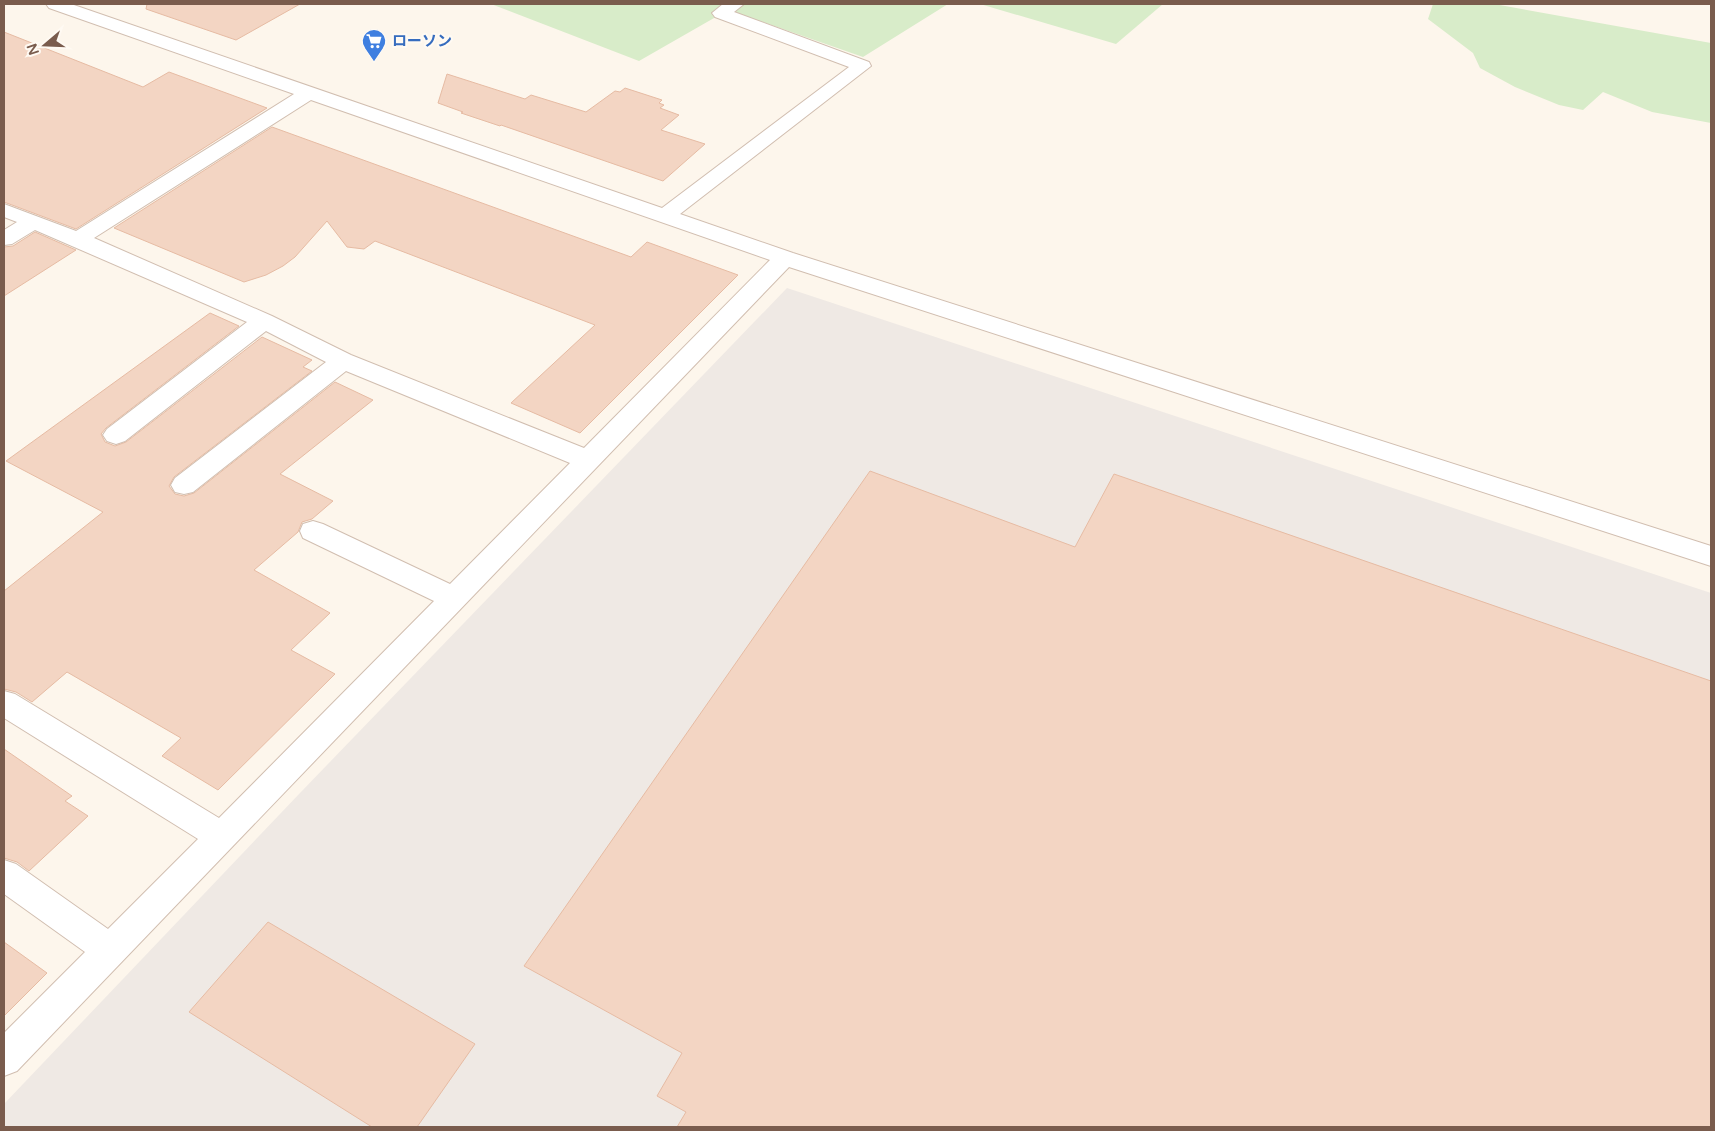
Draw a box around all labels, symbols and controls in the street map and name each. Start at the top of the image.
north arrow [20,20,70,70]
supermarket icon: ローソン [361,28,387,62]
place label: ローソン [392,32,452,50]
text: N [23,41,43,57]

